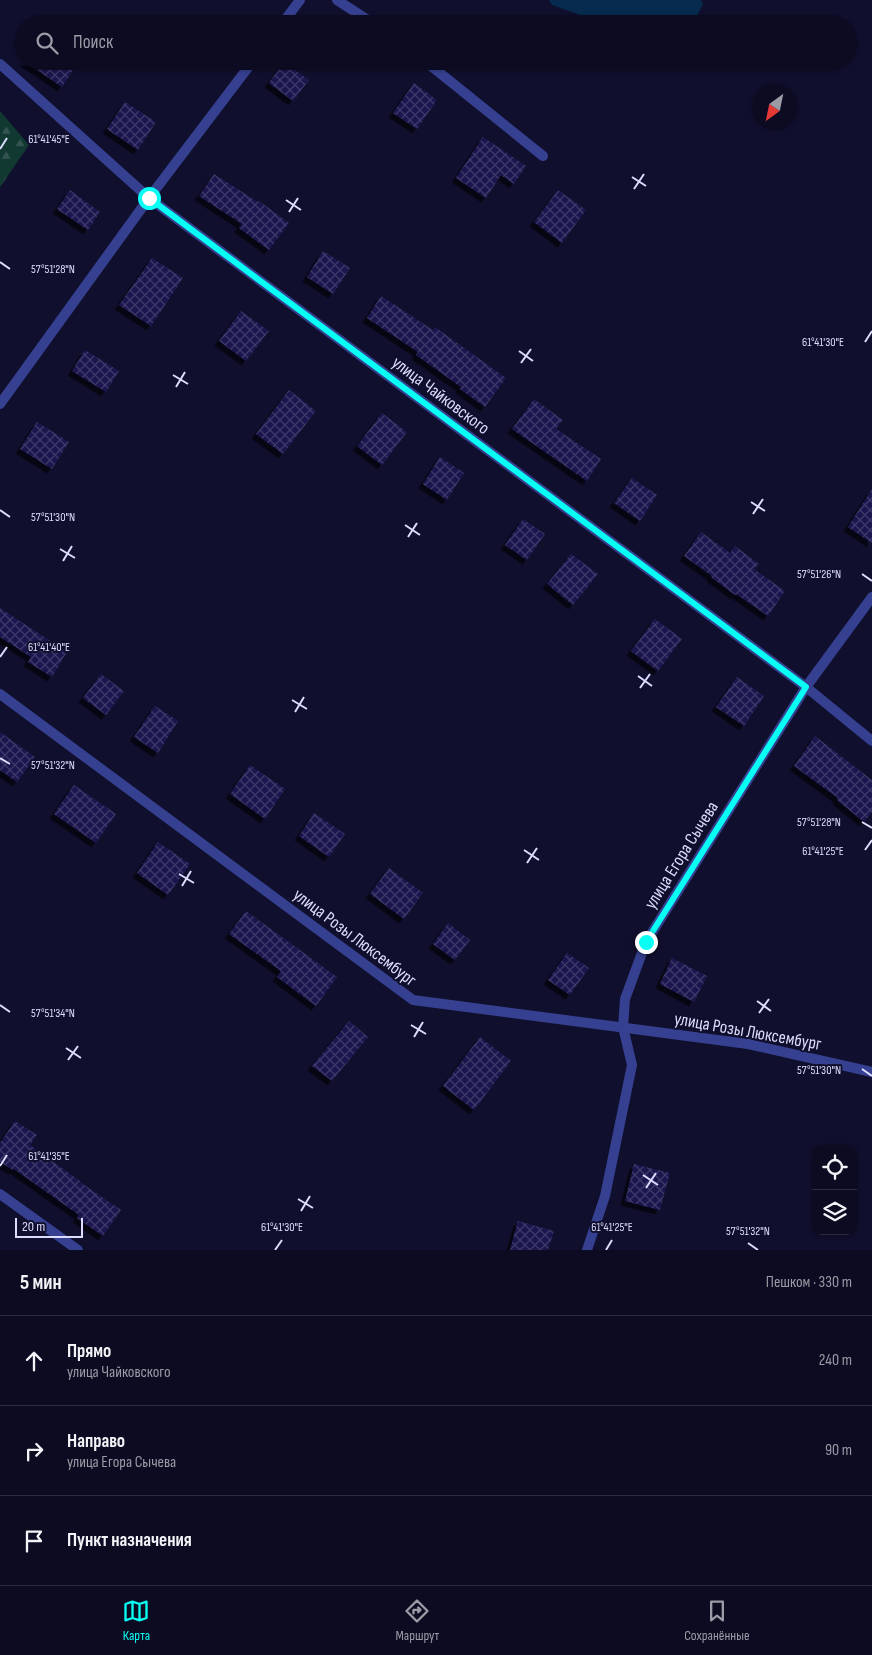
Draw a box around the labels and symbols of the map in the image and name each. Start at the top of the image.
north arrow [752,85,797,130]
text: 61°41'45"E [28,132,70,147]
route start [138,187,161,210]
text: 57°51'28"N [31,262,75,277]
text: 61°41'30"E [802,335,844,350]
street label: улица Чайковского [388,352,494,439]
text: 57°51'30"N [31,510,75,525]
text: 57°51'26"N [797,567,841,582]
text: 61°41'40"E [28,640,70,655]
text: 57°51'32"N [31,758,75,773]
street label: улица Егора Сычева [640,798,723,913]
text: 57°51'28"N [797,815,841,830]
text: 61°41'25"E [802,844,844,859]
street label: улица Розы Люксембург [289,884,421,991]
route end [635,931,658,954]
text: 57°51'34"N [31,1006,75,1021]
street label: улица Розы Люксембург [673,1008,824,1055]
text: 57°51'30"N [797,1063,841,1078]
text: 61°41'35"E [28,1149,70,1164]
scale bar [15,1215,82,1238]
text: 61°41'30"E [261,1220,303,1235]
text: 61°41'25"E [591,1220,633,1235]
text: 57°51'32"N [726,1224,770,1239]

